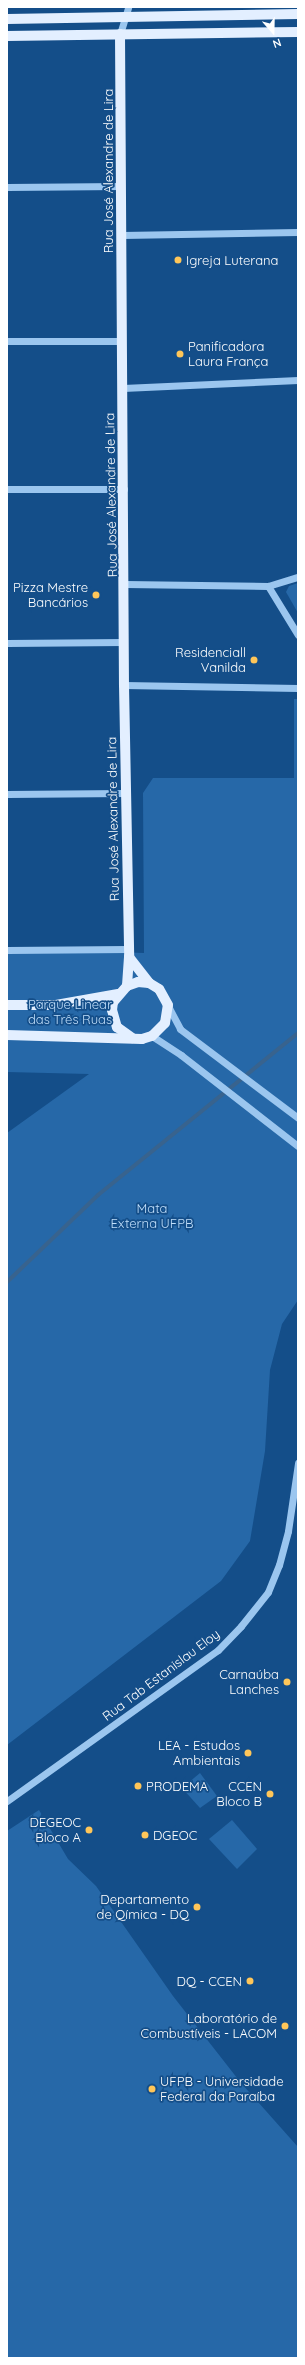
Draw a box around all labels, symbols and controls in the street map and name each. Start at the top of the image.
north arrow [253,12,293,52]
text: N [271,35,283,51]
street label: Rua José Alexandre de Lira [100,89,116,253]
place label: Igreja Luterana [186,252,278,268]
marker: Igreja Luterana [173,255,183,265]
place label: Panificadora Laura França [188,339,268,370]
marker: Panificadora Laura França [175,349,185,359]
street label: Rua José Alexandre de Lira [102,413,120,577]
place label: Pizza Mestre Bancários [13,580,88,611]
marker: Pizza Mestre Bancários [91,590,101,600]
place label: Residenciall Vanilda [175,645,246,676]
marker: Residenciall Vanilda [249,655,259,665]
street label: Rua José Alexandre de Lira [104,737,122,901]
park label: Parque Linear das Três Ruas [28,997,112,1028]
park label: Mata Externa UFPB [111,1201,193,1232]
street label: Rua Tab Estanislau Eloy [99,1626,223,1724]
place label: Carnaúba Lanches [219,1667,279,1698]
marker: Carnaúba Lanches [282,1677,292,1687]
place label: LEA - Estudos Ambientais [158,1738,240,1769]
marker: LEA - Estudos Ambientais [243,1748,253,1758]
place label: PRODEMA [146,1778,208,1794]
place label: CCEN Bloco B [216,1779,262,1810]
marker: PRODEMA [133,1781,143,1791]
marker: CCEN Bloco B [265,1789,275,1799]
place label: DEGEOC Bloco A [29,1815,81,1846]
marker: DEGEOC Bloco A [84,1825,94,1835]
place label: DGEOC [153,1827,197,1843]
marker: DGEOC [140,1830,150,1840]
place label: Departamento de Qímica - DQ [97,1892,189,1923]
marker: Departamento de Qímica - DQ [192,1902,202,1912]
place label: DQ - CCEN [177,1973,242,1989]
marker: DQ - CCEN [245,1976,255,1986]
place label: Laboratório de Combustíveis - LACOM [141,2011,277,2042]
marker: Laboratório de Combustíveis - LACOM [280,2021,290,2031]
place label: UFPB - Universidade Federal da Paraíba [160,2074,284,2105]
marker: UFPB - Universidade Federal da Paraíba [147,2084,157,2094]

